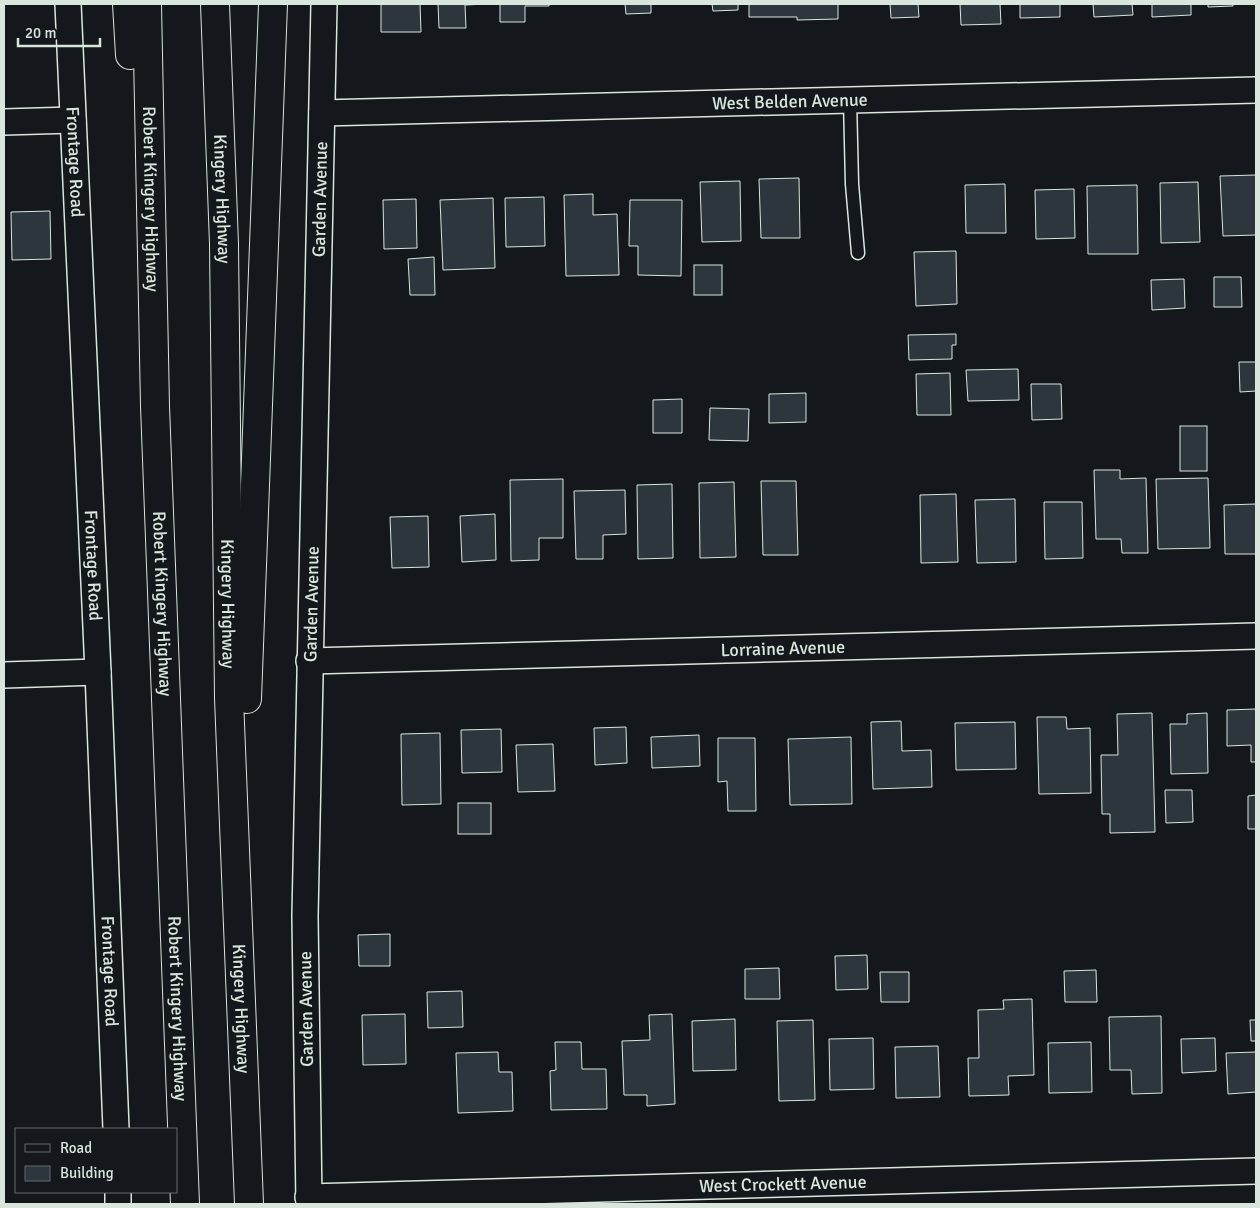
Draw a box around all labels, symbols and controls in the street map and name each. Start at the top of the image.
scale bar [18,15,100,47]
text: 20 m [25,24,56,42]
street label: West Belden Avenue [712,89,868,114]
street label: Frontage Road [62,106,89,218]
street label: Robert Kingery Highway [138,106,164,292]
street label: Kingery Highway [209,134,235,264]
street label: Garden Avenue [308,141,332,257]
street label: Frontage Road [80,510,107,621]
street label: Robert Kingery Highway [148,511,177,697]
street label: Kingery Highway [216,539,240,669]
street label: Garden Avenue [299,546,324,662]
street label: Lorraine Avenue [720,636,845,661]
street label: Frontage Road [97,915,123,1027]
street label: Robert Kingery Highway [163,915,192,1102]
street label: Kingery Highway [228,943,255,1074]
street label: Garden Avenue [294,951,318,1067]
legend [15,1128,178,1193]
text: Road [60,1139,92,1157]
text: Building [60,1164,114,1182]
street label: West Crockett Avenue [699,1171,867,1197]

